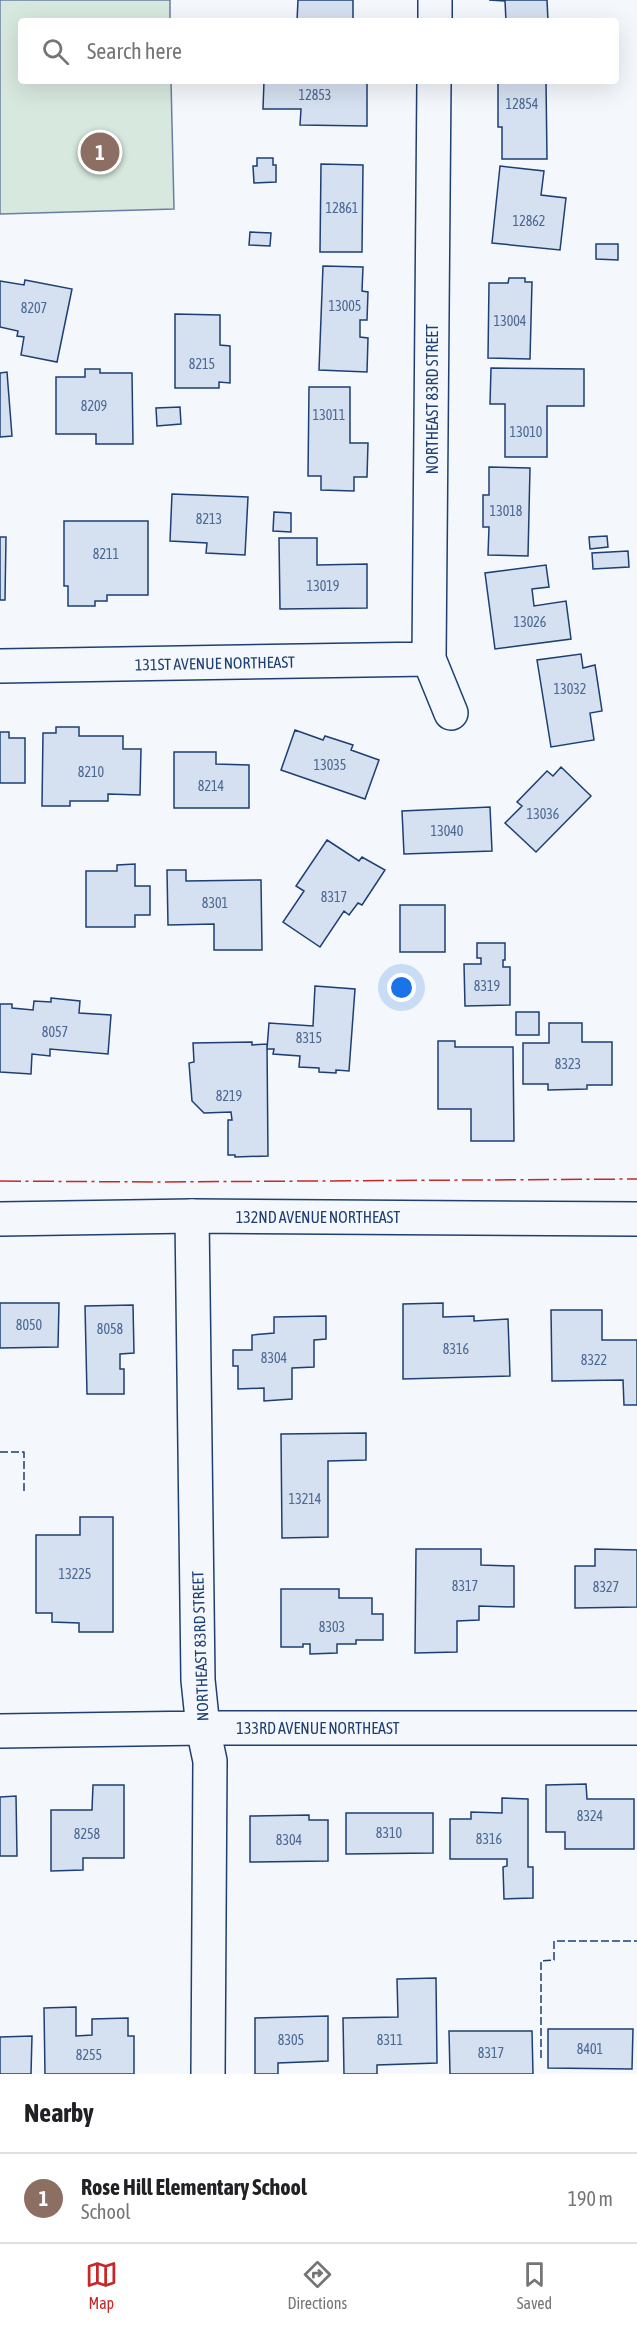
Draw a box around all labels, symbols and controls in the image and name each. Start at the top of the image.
search box [18,18,619,84]
icon: search [39,35,72,68]
text: Search here [87,38,182,64]
house number: 12853 [299,87,331,103]
house number: 12854 [506,96,539,112]
pin: 1 [80,130,120,174]
house number: 12861 [326,200,358,216]
house number: 12862 [513,213,545,229]
house number: 13005 [329,298,361,314]
house number: 8207 [21,300,47,316]
house number: 13004 [494,313,527,329]
street label: NORTHEAST 83RD STREET [423,324,441,474]
house number: 8215 [189,356,215,372]
house number: 8209 [81,398,107,414]
house number: 13011 [313,407,345,423]
house number: 13010 [510,424,543,440]
house number: 13018 [490,503,523,519]
house number: 8213 [196,511,222,527]
house number: 8211 [93,546,119,562]
house number: 13019 [307,578,339,594]
house number: 13026 [514,614,547,630]
street label: 131ST AVENUE NORTHEAST [135,653,295,673]
house number: 13032 [554,681,586,697]
house number: 13035 [314,757,346,773]
house number: 8210 [78,764,105,780]
house number: 8214 [198,778,225,794]
house number: 13036 [527,806,560,822]
house number: 13040 [431,823,464,839]
house number: 8317 [321,889,347,905]
house number: 8301 [202,895,228,911]
your location [387,973,416,1002]
house number: 8319 [474,978,500,994]
house number: 8057 [42,1024,68,1040]
house number: 8315 [296,1030,322,1046]
house number: 8323 [555,1056,581,1072]
house number: 8219 [216,1088,242,1104]
street label: 132ND AVENUE NORTHEAST [236,1208,400,1226]
house number: 8050 [16,1317,43,1333]
house number: 8058 [97,1321,124,1337]
house number: 8316 [443,1341,470,1357]
house number: 8304 [261,1350,288,1366]
house number: 8322 [581,1352,607,1368]
house number: 13214 [289,1491,322,1507]
house number: 13225 [59,1566,91,1582]
street label: NORTHEAST 83RD STREET [188,1571,212,1721]
house number: 8317 [452,1578,478,1594]
house number: 8327 [593,1579,619,1595]
house number: 8303 [319,1619,345,1635]
street label: 133RD AVENUE NORTHEAST [236,1719,400,1737]
house number: 8324 [577,1808,604,1824]
house number: 8310 [376,1825,403,1841]
house number: 8258 [74,1826,101,1842]
house number: 8316 [476,1831,503,1847]
house number: 8304 [276,1832,303,1848]
house number: 8305 [278,2032,304,2048]
house number: 8311 [377,2032,403,2048]
house number: 8401 [577,2041,603,2057]
house number: 8317 [478,2045,504,2061]
house number: 8255 [76,2047,102,2063]
text: Nearby [24,2098,94,2128]
text: Rose Hill Elementary School [81,2174,307,2200]
text: 1 [39,2187,48,2210]
text: 190 m [568,2187,613,2210]
text: School [81,2200,131,2223]
tab: Map [85,2258,118,2312]
tab: Directions [287,2258,347,2312]
tab: Saved [517,2258,552,2312]

